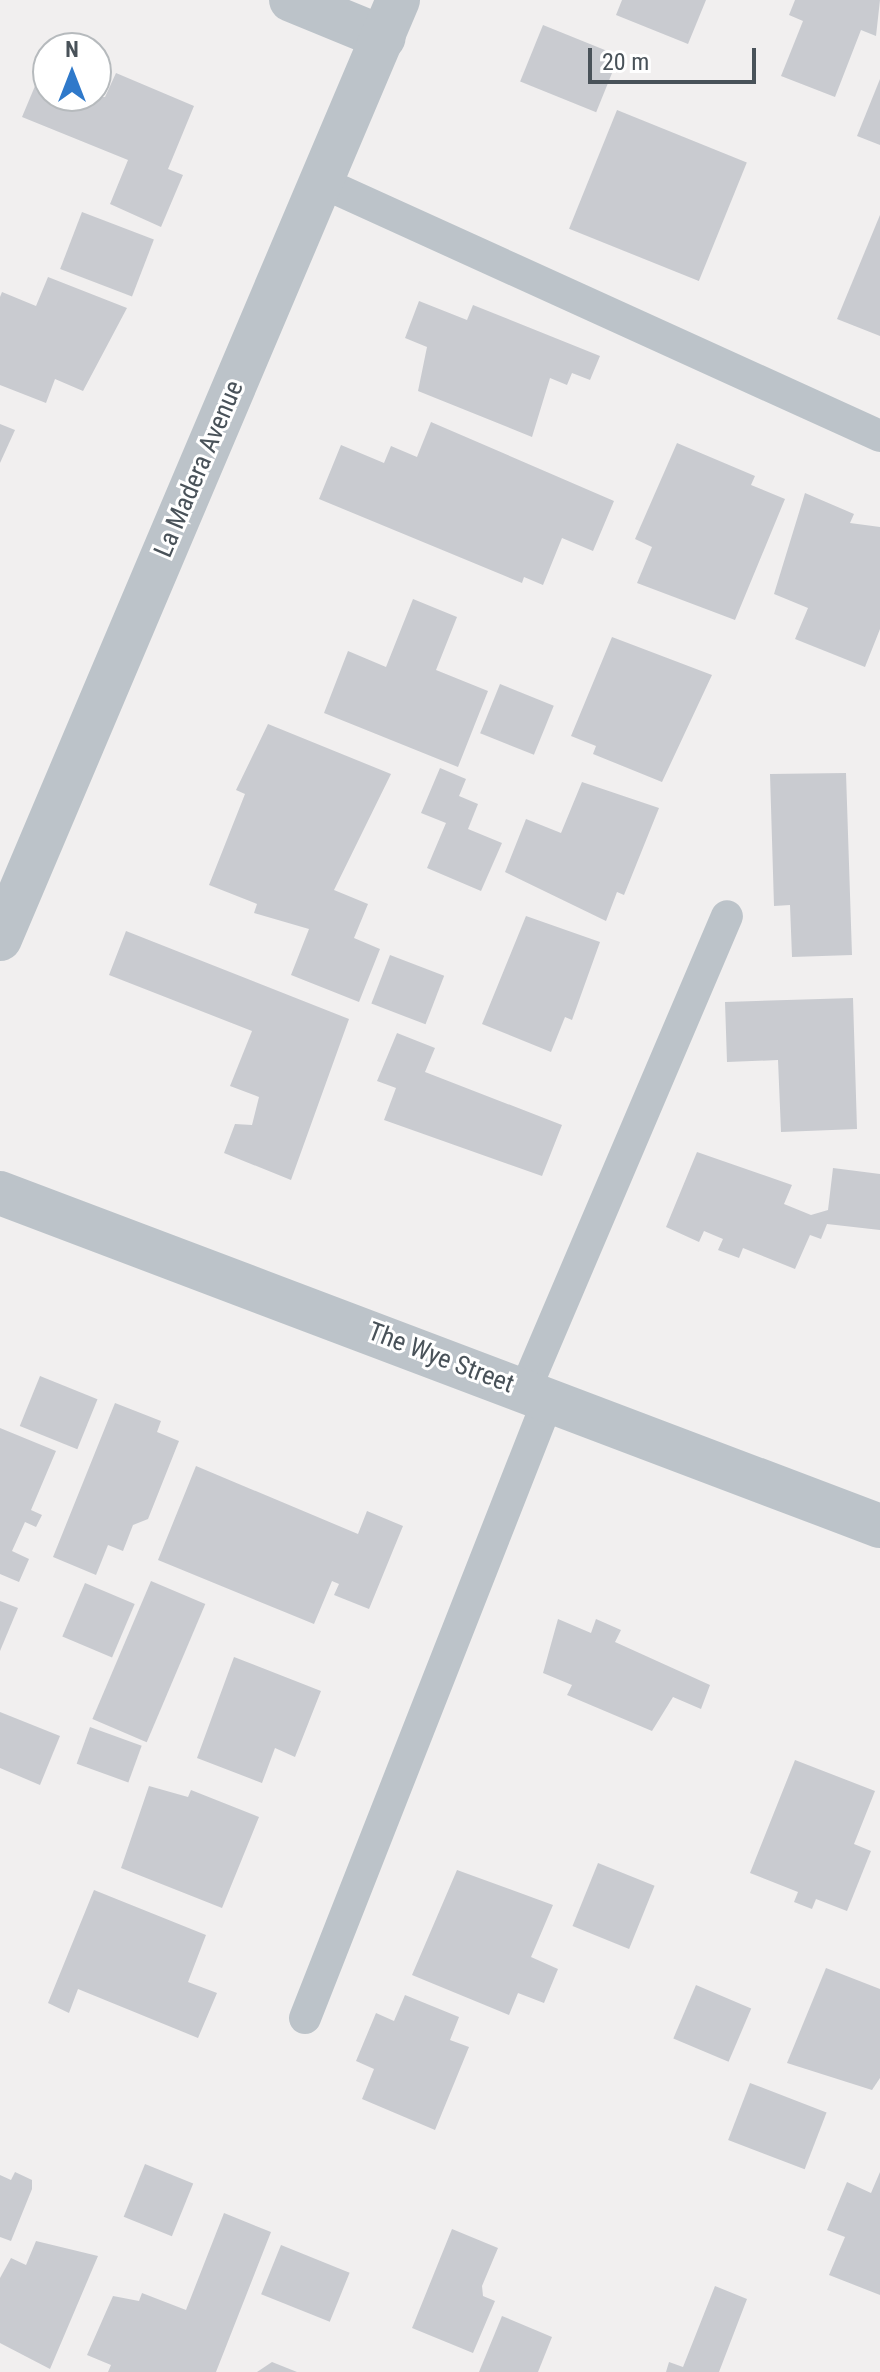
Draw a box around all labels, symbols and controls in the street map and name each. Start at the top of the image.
north arrow [32,32,112,112]
scale bar [592,32,760,82]
text: N [65,37,79,62]
text: 20 m [602,48,649,76]
street label: La Madera Avenue [148,376,250,562]
street label: The Wye Street [364,1316,518,1400]

